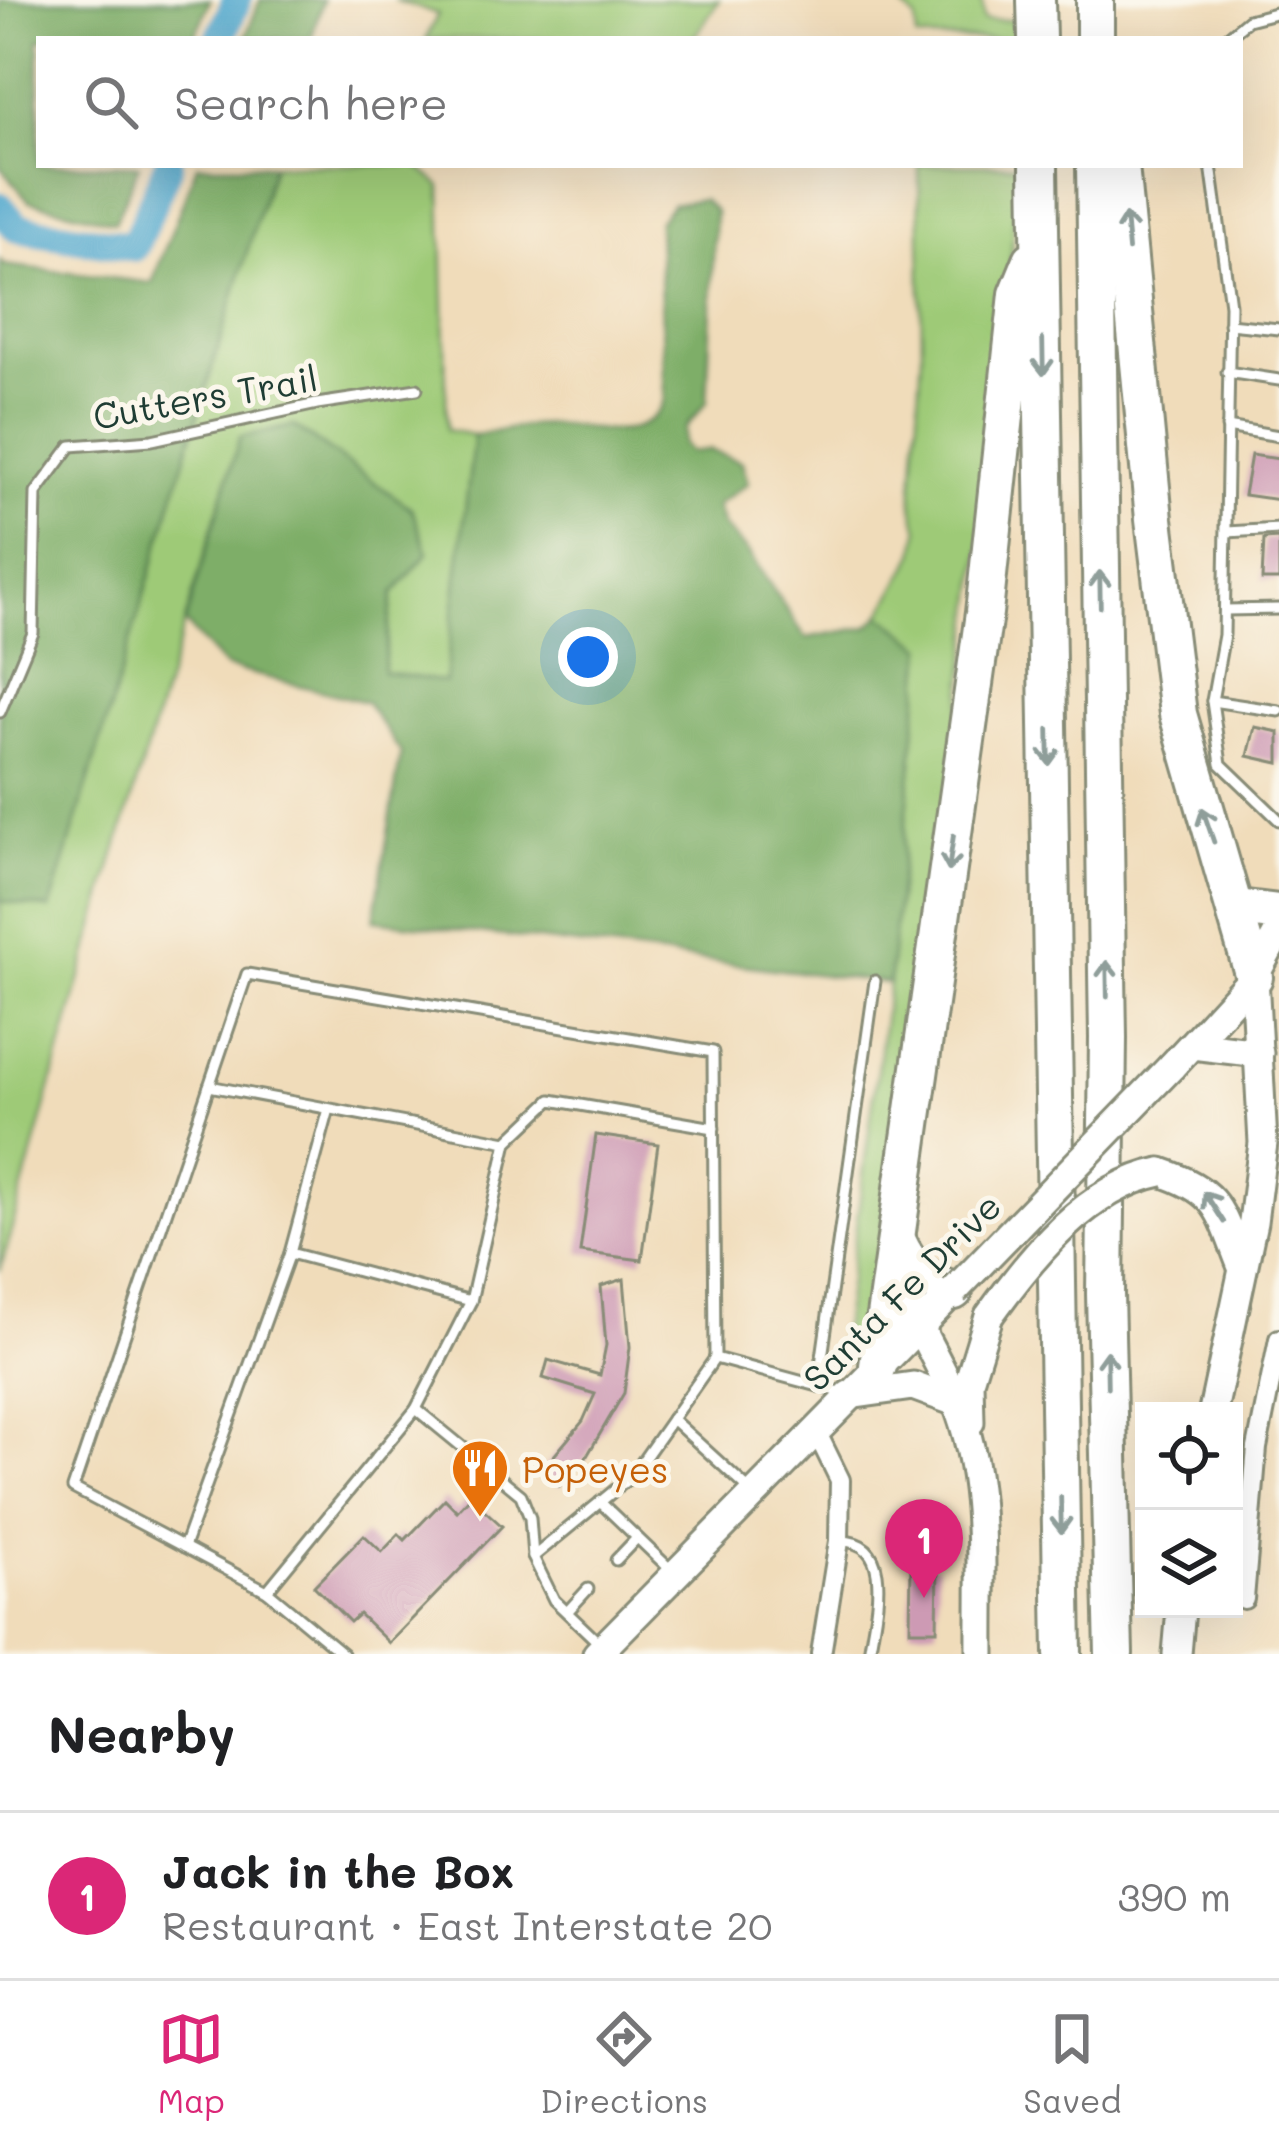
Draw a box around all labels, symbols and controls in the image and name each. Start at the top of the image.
search box [36,36,1243,168]
icon: search [78,69,144,135]
text: Search here [174,73,448,131]
one-way arrow [1115,213,1138,252]
one-way arrow [1031,337,1054,376]
street label: Cutters Trail [89,353,321,439]
one-way arrow [1089,570,1111,609]
your location [558,627,618,687]
one-way arrow [1037,727,1060,766]
one-way arrow [1196,807,1217,844]
one-way arrow [940,833,962,872]
one-way arrow [1095,960,1118,999]
street label: Santa Fe Drive [792,1182,1010,1400]
one-way arrow [1202,1191,1226,1225]
one-way arrow [1095,1350,1118,1389]
map controls [1135,1402,1243,1618]
button: locate [1135,1402,1243,1510]
restaurant icon: Popeyes [449,1437,511,1519]
place label: Popeyes [522,1445,668,1493]
one-way arrow [1050,1495,1072,1534]
pin: 1 [885,1499,963,1598]
button: layers [1135,1510,1243,1618]
text: Nearby [48,1699,235,1766]
text: Jack in the Box [162,1841,514,1899]
text: 1 [78,1870,96,1921]
text: 390 m [1117,1870,1231,1921]
text: Restaurant · East Interstate 20 [162,1899,772,1950]
tab: Map [158,2006,225,2121]
tab: Directions [540,2006,708,2121]
tab: Saved [1023,2006,1121,2121]

